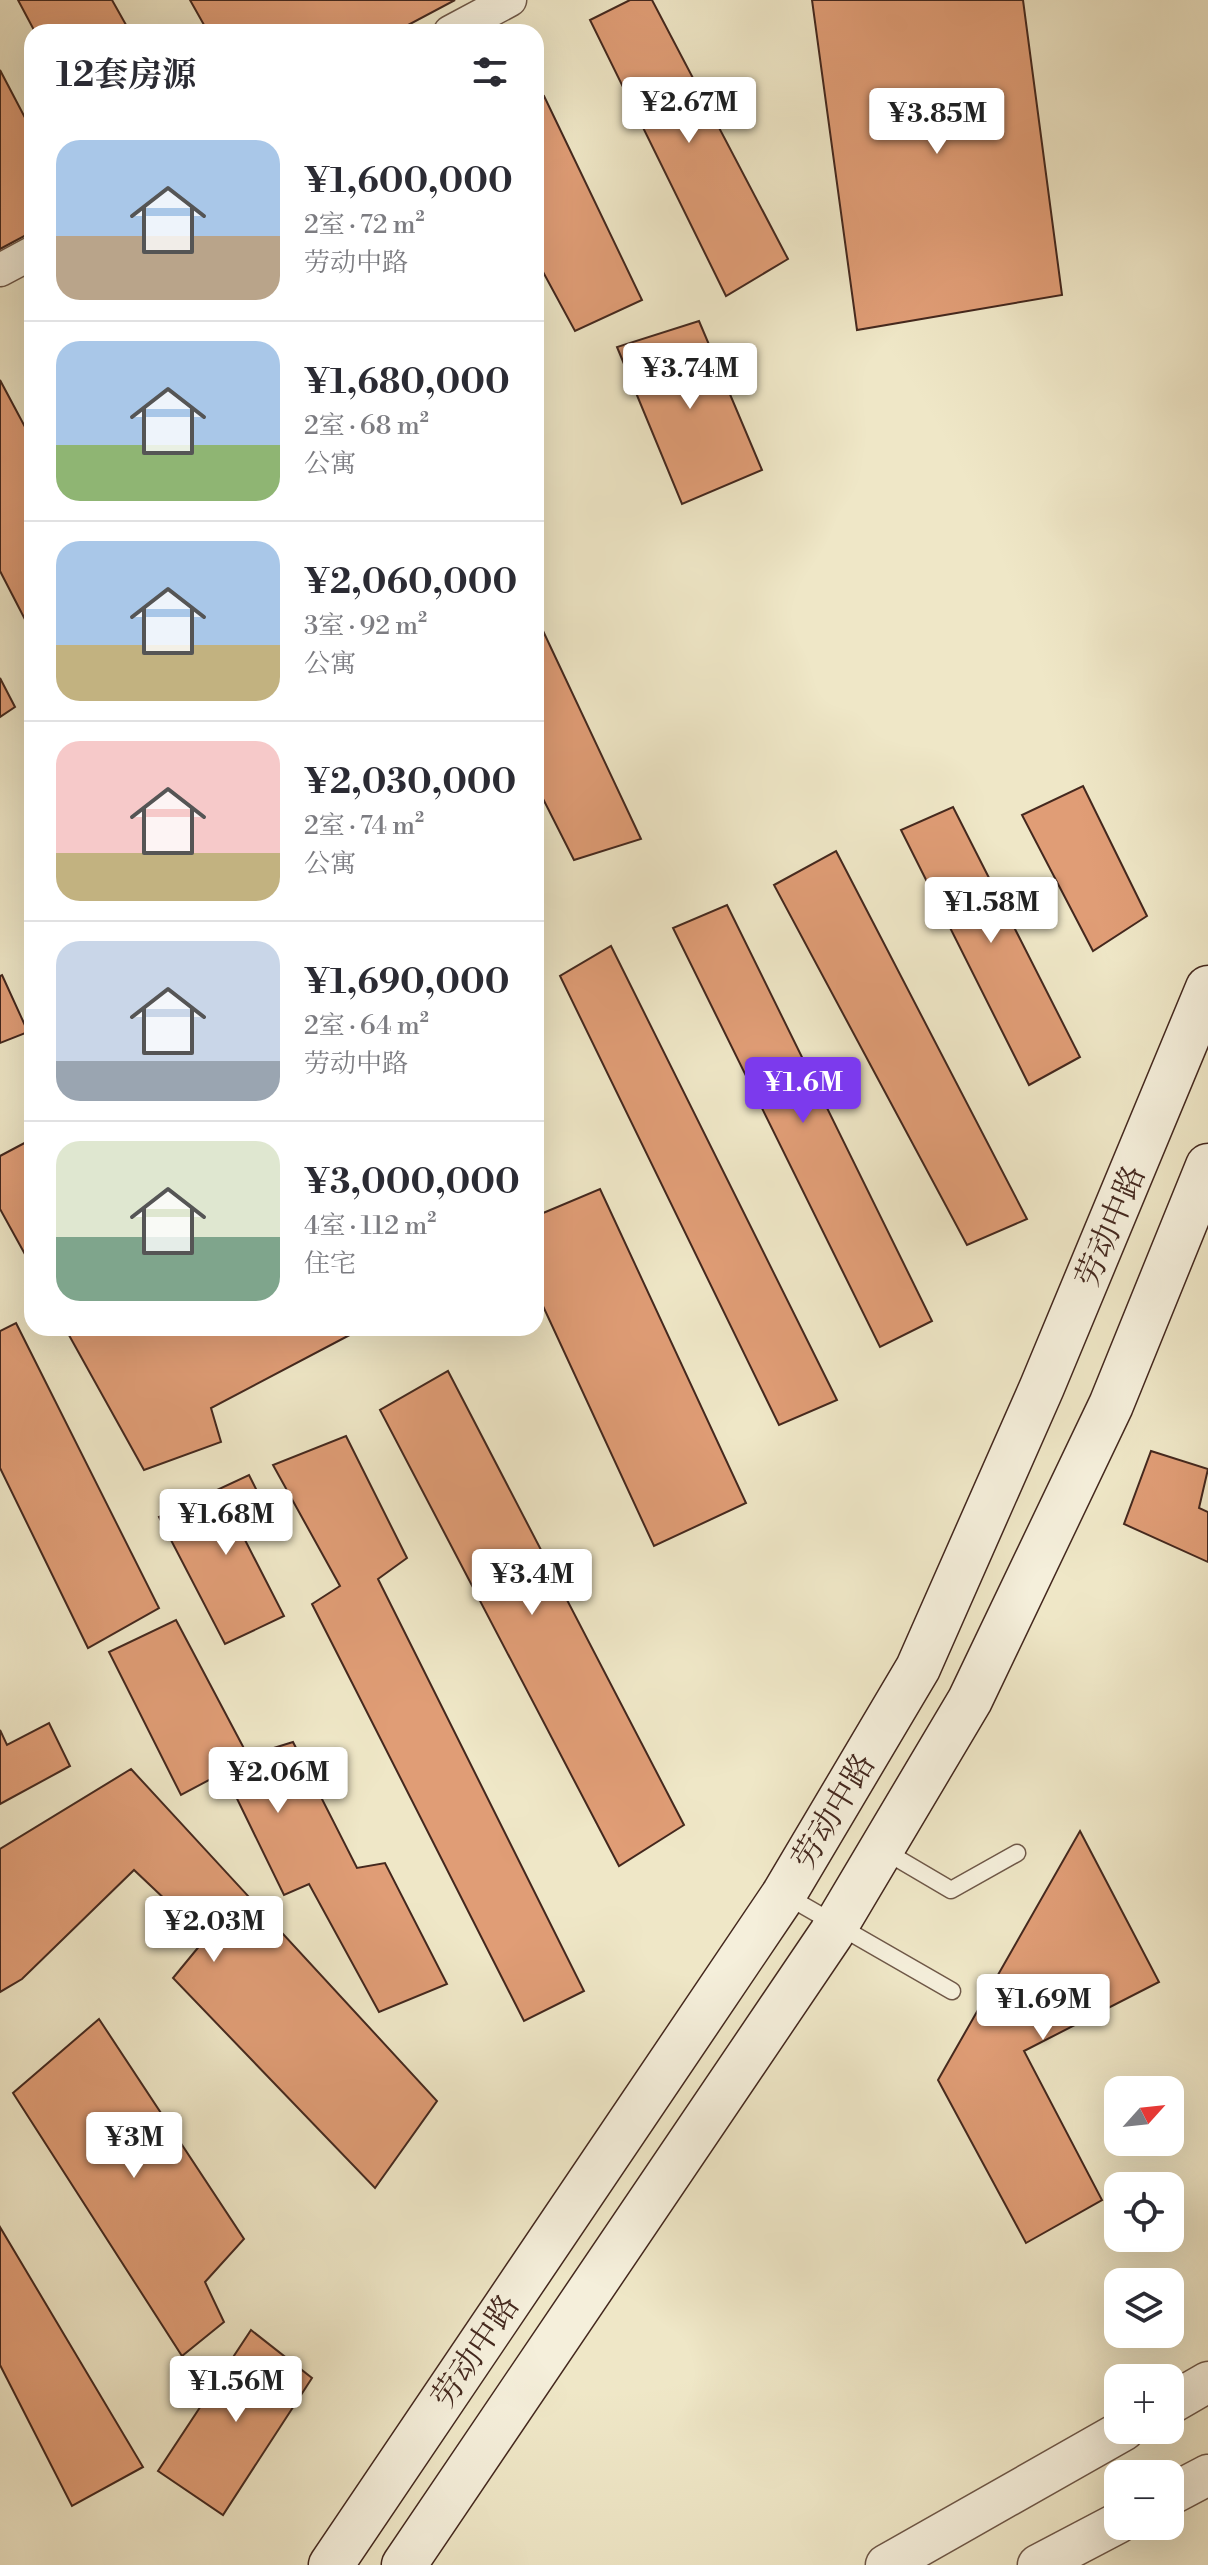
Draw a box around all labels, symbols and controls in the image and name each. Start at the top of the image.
icon: filters [468,50,512,94]
text: 12套房源 [56,55,196,97]
pin: ¥2.67M [624,77,754,145]
text: ¥2.67M [640,87,738,119]
pin: ¥3.85M [872,88,1002,156]
text: ¥3.85M [887,98,987,130]
text: ¥1,600,000 [304,161,513,203]
icon: home [120,172,216,268]
text: 2室 · 72 m² [304,209,425,241]
text: 劳动中路 [304,247,408,279]
pin: ¥3.74M [625,343,755,411]
text: ¥3.74M [641,353,739,385]
text: ¥1,680,000 [304,362,510,404]
icon: home [120,373,216,469]
text: 2室 · 68 m² [304,410,429,442]
text: 公寓 [304,448,356,480]
text: ¥2,060,000 [304,562,517,604]
icon: home [120,573,216,669]
text: 3室 · 92 m² [304,610,427,642]
text: 公寓 [304,648,356,680]
text: ¥2,030,000 [304,762,516,804]
icon: home [120,773,216,869]
text: 2室 · 74 m² [304,810,424,842]
text: 公寓 [304,848,356,880]
pin: ¥1.58M [926,877,1056,945]
text: ¥1.58M [943,887,1039,919]
text: ¥1,690,000 [304,962,509,1004]
icon: home [120,973,216,1069]
text: 2室 · 64 m² [304,1010,429,1042]
text: 劳动中路 [304,1048,408,1080]
pin: ¥1.6M [747,1057,859,1125]
text: ¥1.6M [763,1067,843,1099]
street label: 劳动中路 [1068,1160,1154,1293]
text: ¥3,000,000 [304,1162,520,1204]
icon: home [120,1173,216,1269]
text: 4室 · 112 m² [304,1210,436,1242]
text: 住宅 [304,1248,356,1280]
pin: ¥1.68M [161,1489,291,1557]
text: ¥1.68M [178,1499,274,1531]
pin: ¥3.4M [476,1549,588,1617]
text: ¥3.4M [490,1559,574,1591]
street label: 劳动中路 [784,1746,884,1877]
pin: ¥2.06M [213,1747,343,1815]
text: ¥2.06M [227,1757,329,1789]
pin: ¥2.03M [149,1896,279,1964]
text: ¥2.03M [163,1906,265,1938]
pin: ¥1.69M [978,1974,1108,2042]
text: ¥1.69M [995,1984,1091,2016]
north arrow [1104,2076,1184,2156]
map controls [1104,2076,1184,2540]
pin: ¥3M [95,2112,173,2180]
text: ¥3M [104,2122,164,2154]
button: locate [1104,2172,1184,2252]
button: layers [1104,2268,1184,2348]
street label: 劳动中路 [423,2287,528,2416]
pin: ¥1.56M [171,2356,301,2424]
button: + [1104,2364,1184,2444]
text: ¥1.56M [188,2366,284,2398]
button: − [1104,2460,1184,2540]

